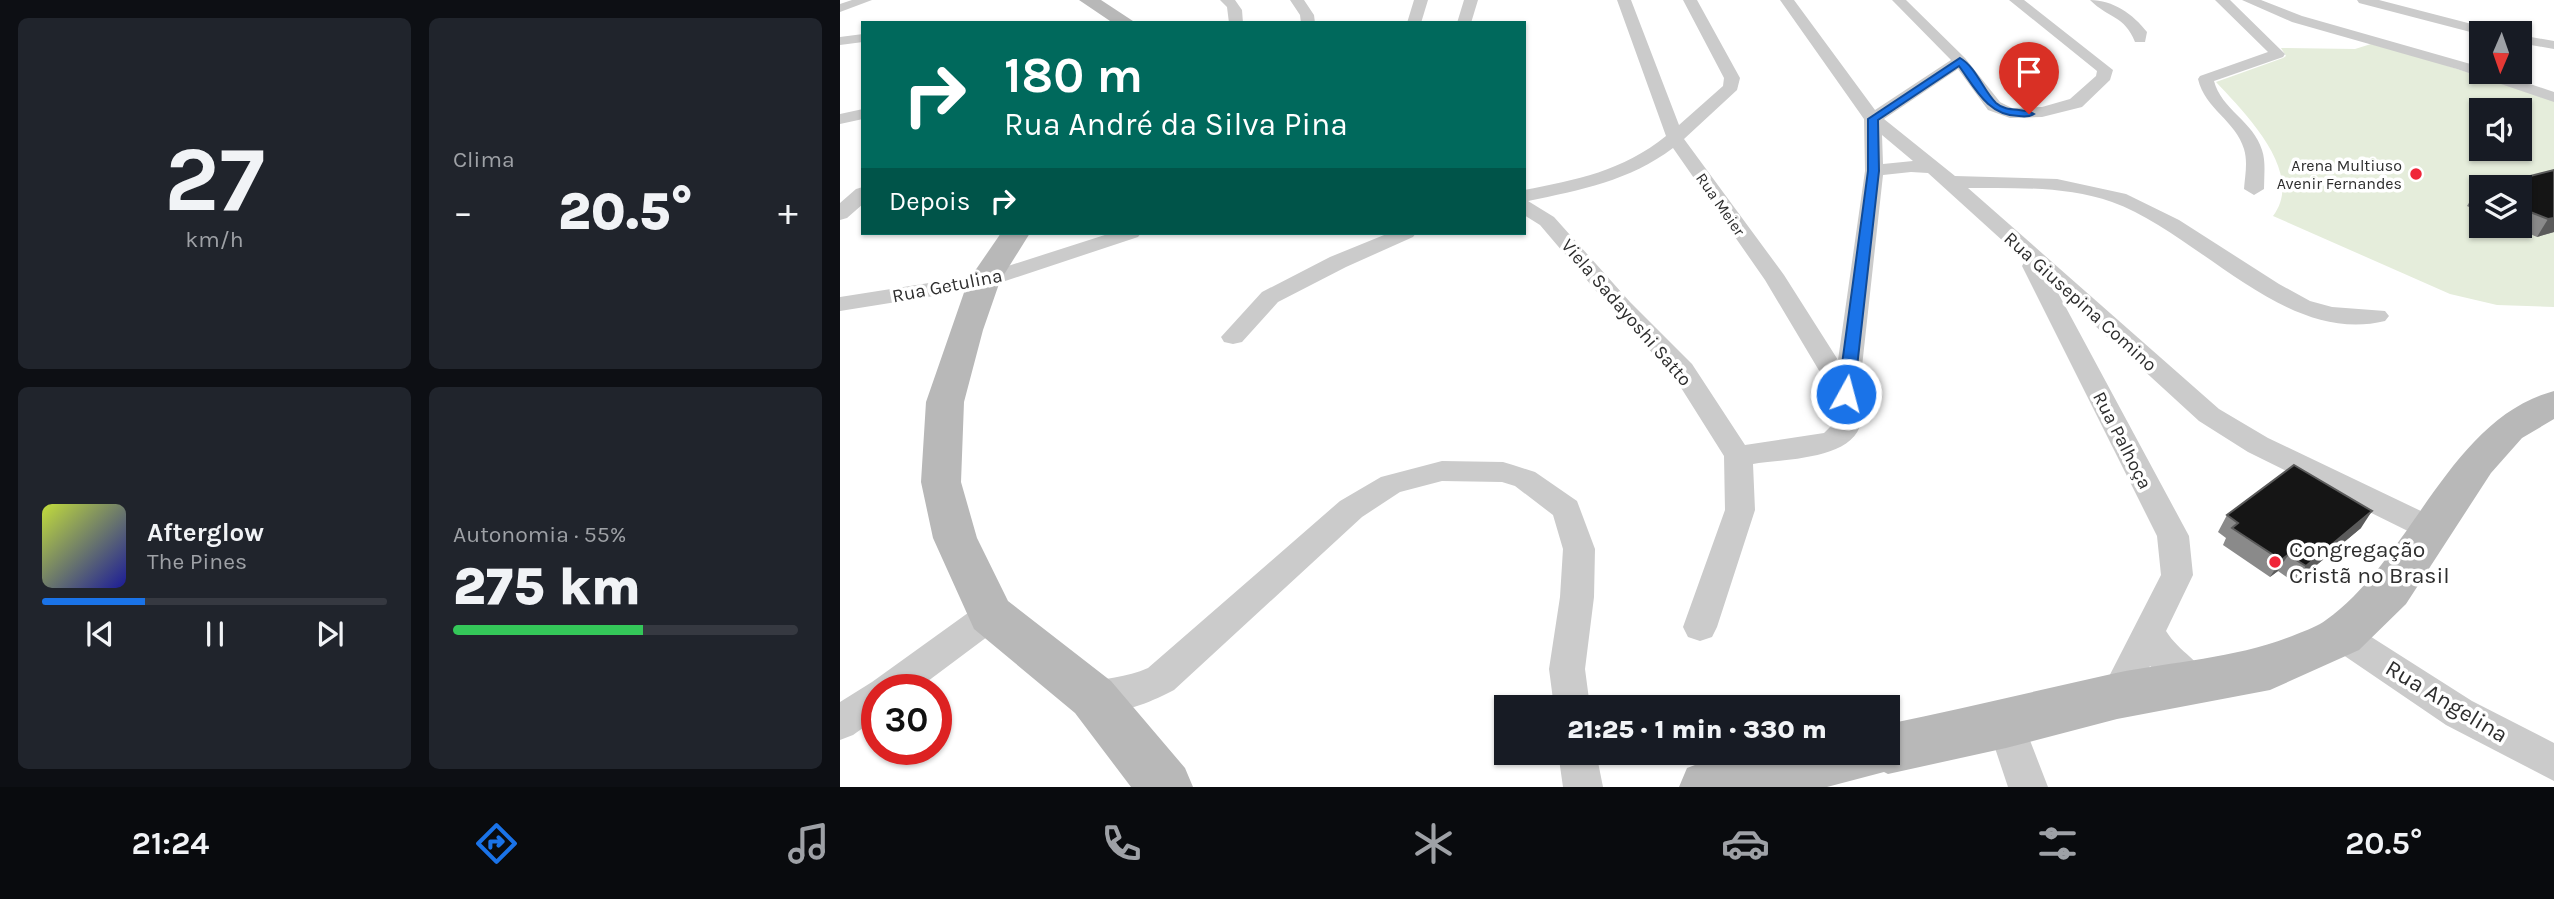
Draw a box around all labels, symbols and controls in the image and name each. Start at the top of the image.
north arrow [2469,21,2532,84]
map controls [2469,21,2532,238]
pin [1999,42,2059,114]
text: 180 m [1004,47,1143,104]
icon: right [889,49,980,140]
icon: arrive [2010,53,2048,91]
button: sound [2469,98,2532,161]
text: Rua André da Silva Pina [1004,106,1348,143]
text: 27 [164,127,265,233]
text: Clima [453,146,515,173]
place label: Arena Multiuso Avenir Fernandes [2277,156,2402,193]
marker: Arena Multiuso Avenir Fernandes [2408,166,2424,182]
street label: Rua Meier [1692,169,1749,240]
button: layers [2469,175,2532,238]
text: 20.5° [558,181,693,242]
icon: right [984,182,1022,220]
text: Depois [889,186,970,217]
text: − [453,190,473,235]
text: + [778,190,798,235]
text: km/h [185,226,244,253]
street label: Rua Giusepina Comino [1999,227,2161,376]
street label: Viela Sadayoshi Satto [1556,235,1696,391]
street label: Rua Getulina [890,265,1004,307]
position arrow [1809,357,1883,431]
street label: Rua Palhoça [2088,388,2156,493]
text: Afterglow [147,517,264,548]
text: Autonomia · 55% [453,521,627,548]
place label: Congregação Cristã no Brasil [2289,536,2450,589]
text: The Pines [147,548,247,575]
marker: Congregação Cristã no Brasil [2267,554,2283,570]
text: 275 km [453,556,641,617]
icon: previous [81,615,119,653]
icon: pause [196,615,234,653]
icon: next [311,615,349,653]
street label: Rua Angelina [2381,654,2513,749]
speed limit sign: 30 [861,674,952,765]
text: 21:25 · 1 min · 330 m [1567,714,1827,745]
icon: directions [472,819,521,868]
icon: music [784,819,833,868]
icon: phone [1097,819,1146,868]
icon: climate [1409,819,1458,868]
icon: car [1721,819,1770,868]
icon: filters [2033,819,2082,868]
text: 21:24 [132,825,209,862]
text: 20.5° [2345,825,2422,862]

